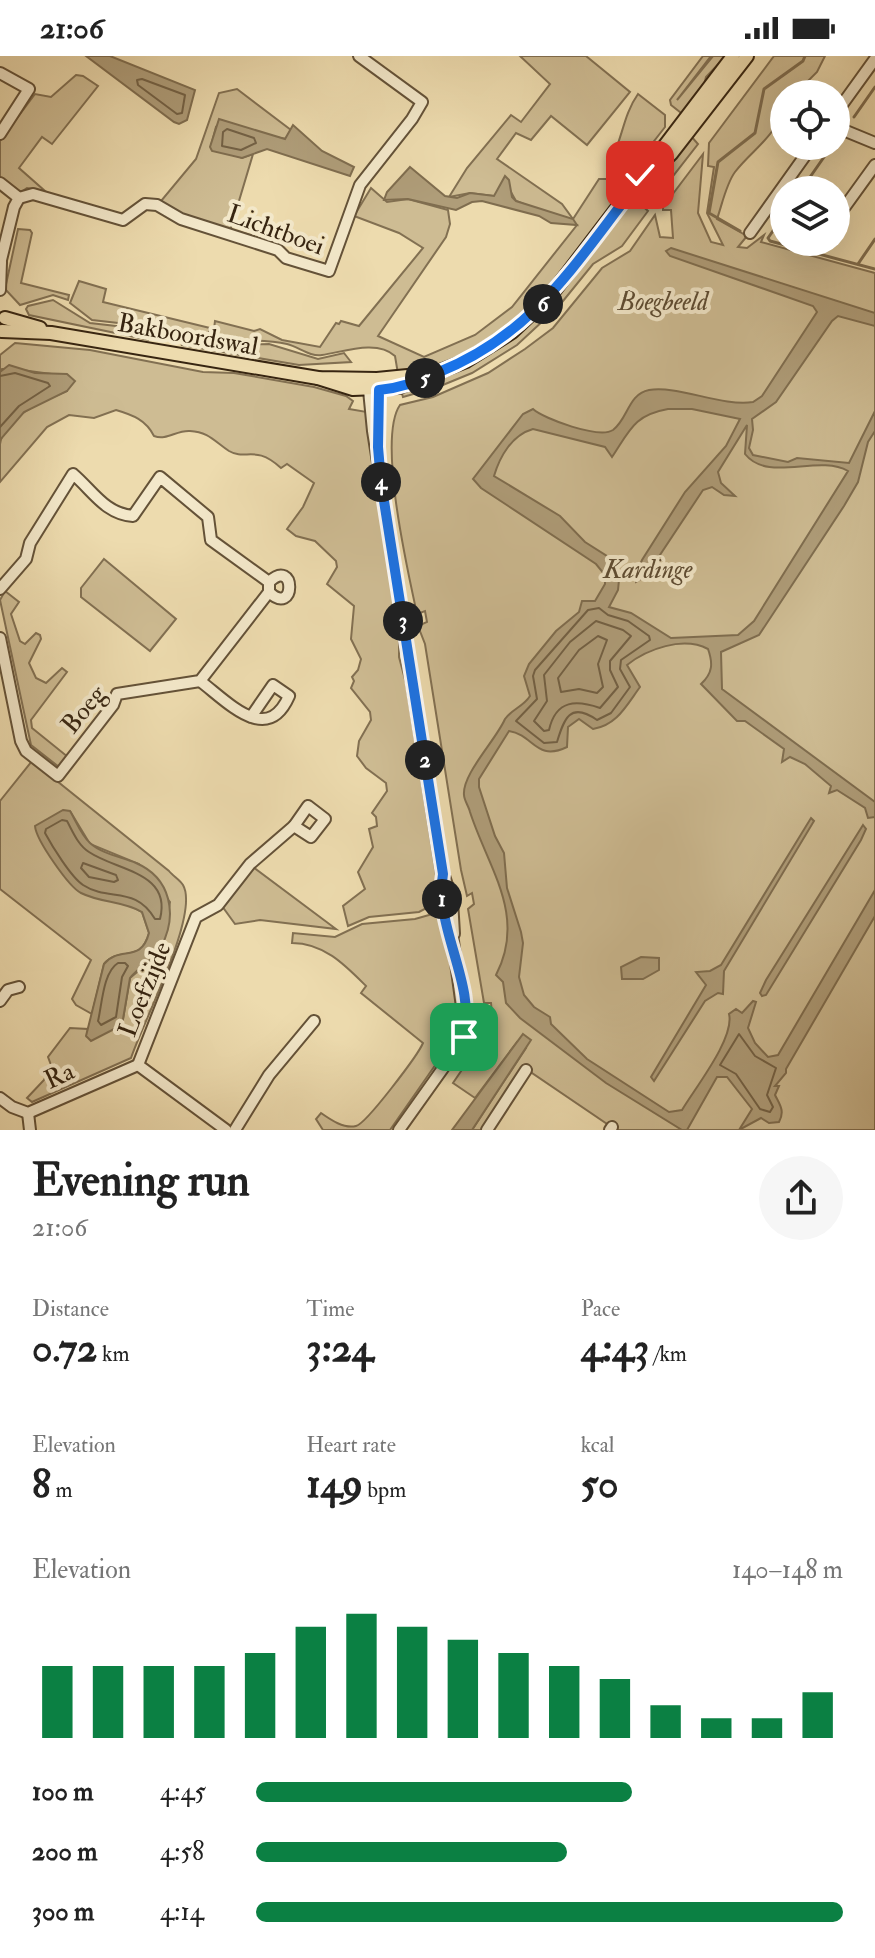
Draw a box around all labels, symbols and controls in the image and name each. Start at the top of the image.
text: 21:06 [40,10,104,47]
map controls [770,80,850,256]
button: locate [770,80,850,160]
pin [606,141,674,209]
icon: check [618,153,662,197]
button: layers [770,176,850,256]
street label: Lichtboei [223,198,329,262]
pin: 6 [523,284,563,324]
park label: Boegbeeld [616,286,710,318]
text: 6 [537,290,549,318]
street label: Bakboordswal [115,307,261,363]
pin: 5 [405,358,445,398]
text: 5 [420,364,430,392]
pin: 4 [361,462,401,502]
text: 4 [375,468,387,496]
park label: Kardinge [602,554,693,586]
pin: 3 [383,601,423,641]
text: 3 [399,607,407,635]
street label: Boeg [55,678,114,740]
pin: 2 [405,740,445,780]
text: 2 [419,746,431,774]
pin: 1 [422,879,462,919]
text: 1 [438,885,446,913]
street label: Loefzijde [111,937,179,1042]
pin [430,1003,498,1071]
icon: arrive [442,1015,486,1059]
street label: Ra [40,1055,80,1096]
text: Evening run [32,1154,250,1209]
button: share [759,1156,843,1240]
text: 21:06 [32,1212,87,1244]
text: Distance [32,1295,109,1323]
text: Time [306,1295,354,1323]
text: Pace [581,1295,620,1323]
text: 0.72 [32,1323,97,1374]
text: 3:24 [306,1323,373,1374]
text: 4:43 [581,1323,649,1374]
text: km [97,1340,130,1368]
text: /km [649,1340,687,1368]
text: Elevation [32,1431,116,1459]
text: Heart rate [306,1431,396,1459]
text: kcal [581,1431,614,1459]
text: 8 [32,1459,51,1510]
text: 149 [306,1459,363,1510]
text: 50 [581,1459,618,1510]
text: m [51,1476,72,1504]
text: bpm [363,1476,406,1504]
text: Elevation [32,1554,131,1586]
text: 140–148 m [732,1554,843,1586]
text: 100 m [32,1776,93,1808]
text: 4:45 [160,1776,206,1808]
text: 200 m [32,1836,97,1868]
text: 4:58 [160,1836,204,1868]
text: 300 m [32,1896,94,1928]
text: 4:14 [160,1896,204,1928]

